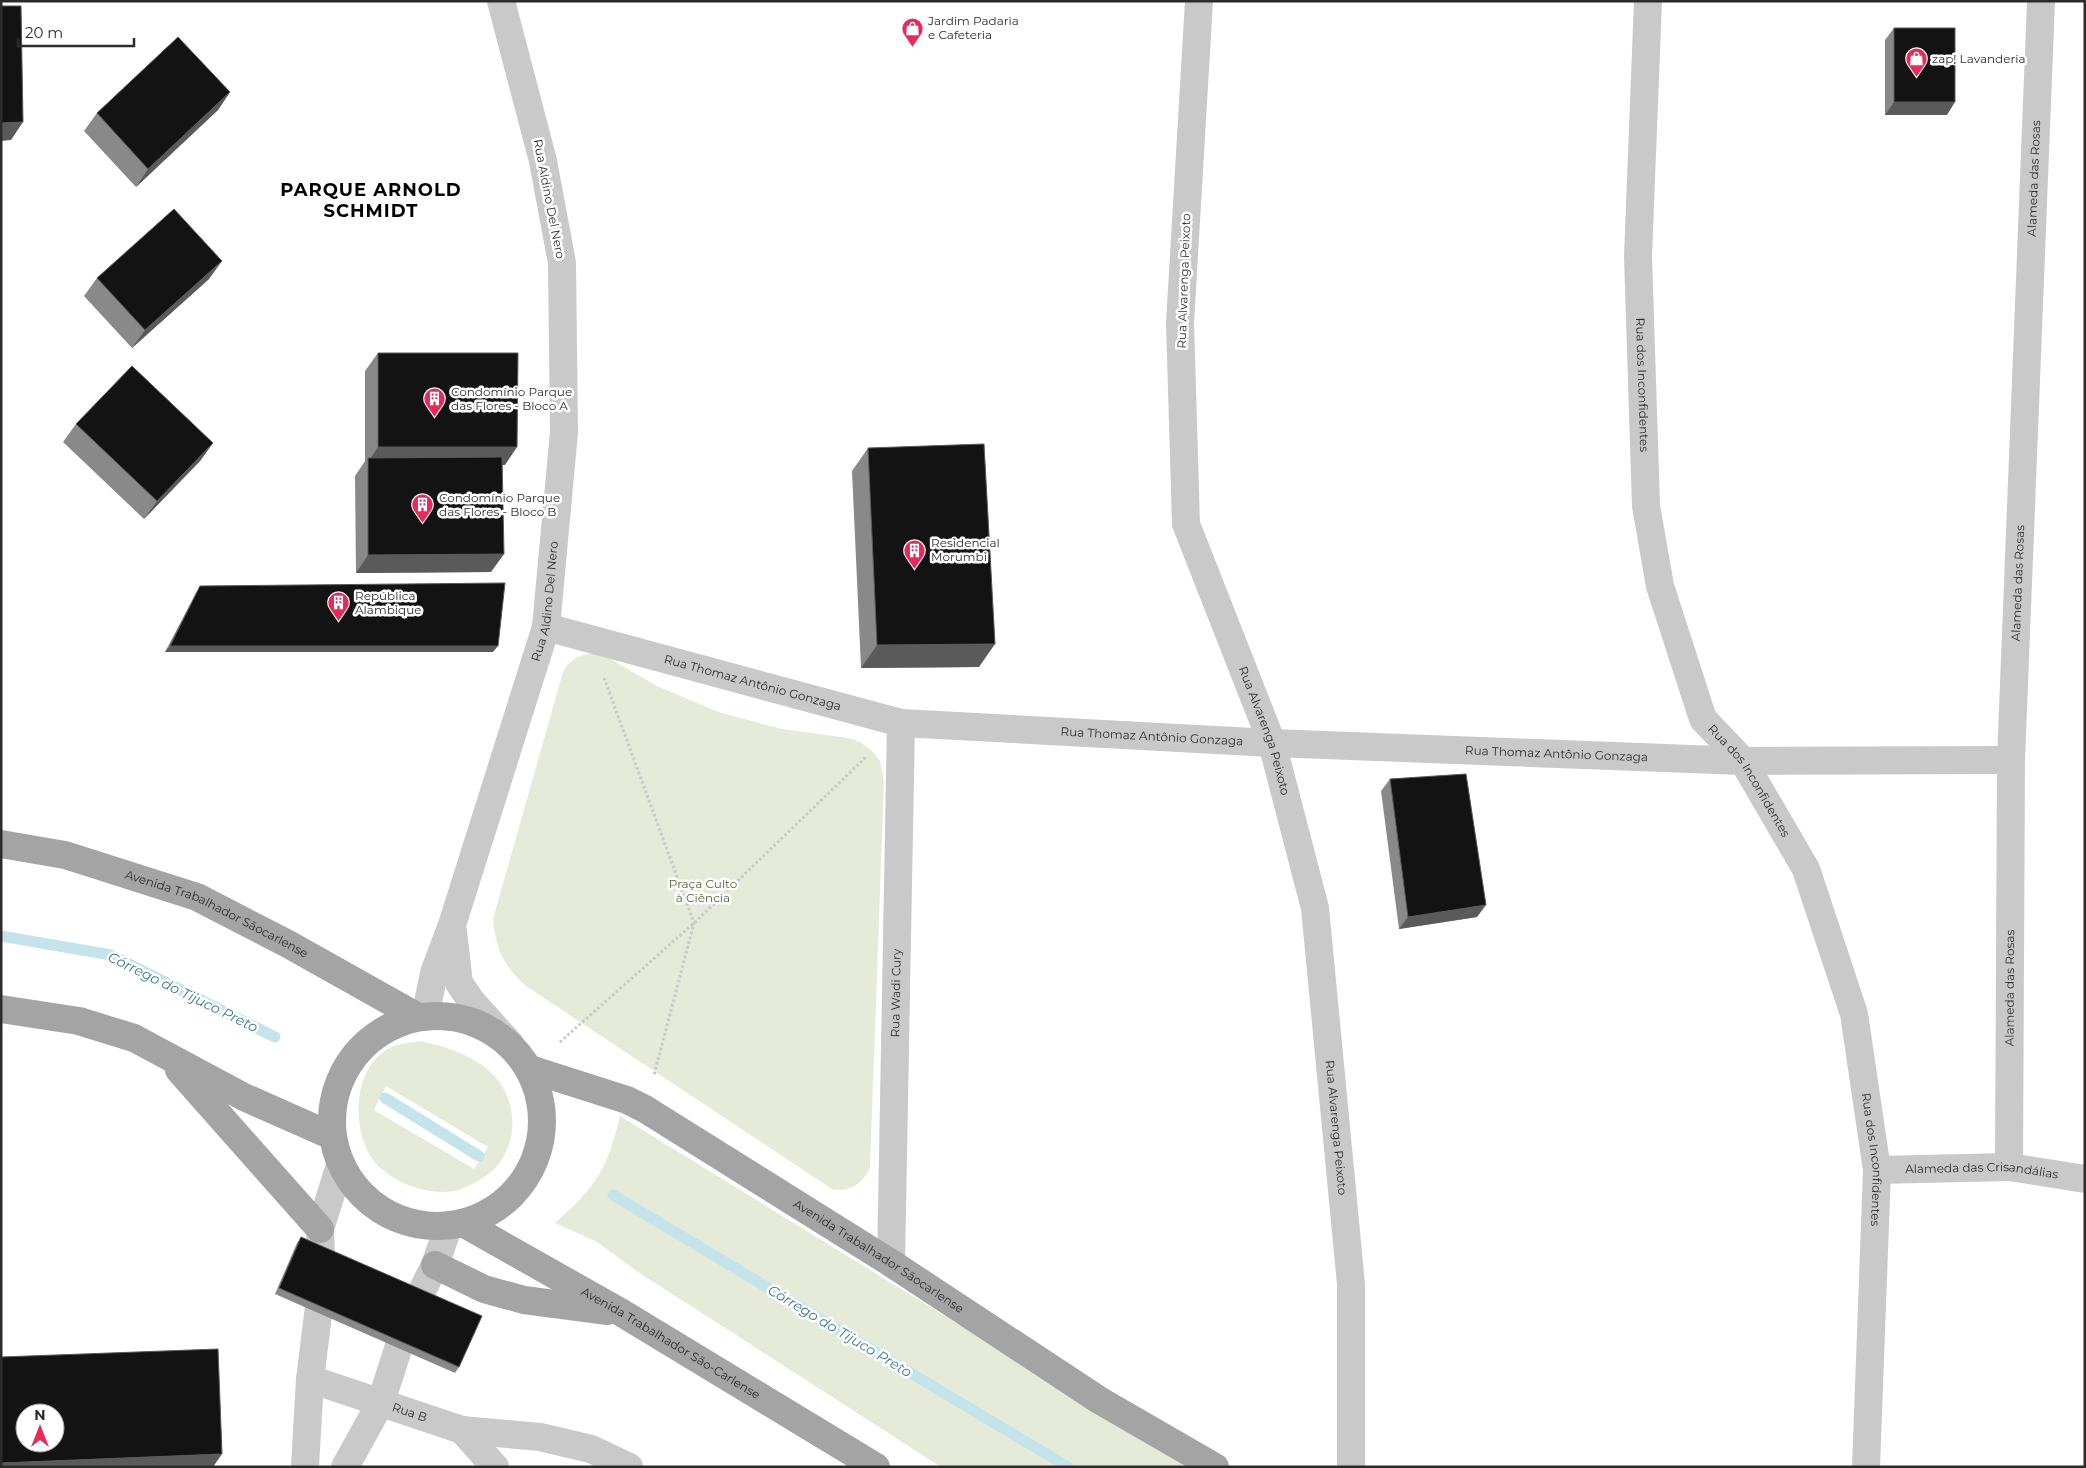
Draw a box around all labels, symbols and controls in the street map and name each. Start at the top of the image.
place label: Jardim Padaria e Cafeteria [927,13,1019,42]
scale bar [18,15,134,47]
shop icon: Jardim Padaria e Cafeteria [900,16,924,47]
text: 20 m [25,23,63,42]
shop icon: zap! Lavanderia [1904,47,1928,78]
place label: zap! Lavanderia [1932,51,2026,66]
street label: Alameda das Rosas [2024,120,2043,237]
street label: Rua Aldino Del Nero [531,138,568,260]
district label: PARQUE ARNOLD SCHMIDT [280,179,462,222]
street label: Rua Alvarenga Peixoto [1174,213,1193,349]
street label: Rua dos Inconfidentes [1633,317,1652,452]
place label: Condomínio Parque das Flores - Bloco A [451,384,572,413]
building icon: Condomínio Parque das Flores - Bloco A [423,387,447,418]
place label: Condomínio Parque das Flores - Bloco B [439,490,560,519]
building icon: Condomínio Parque das Flores - Bloco B [411,493,435,524]
street label: Alameda das Rosas [2008,524,2027,642]
place label: Residencial Morumbi [931,535,1000,564]
building icon: Residencial Morumbi [903,538,927,569]
street label: Rua Aldino Del Nero [528,540,561,663]
place label: República Alambique [355,588,421,617]
building icon: República Alambique [327,591,351,622]
street label: Rua Thomaz Antônio Gonzaga [662,651,843,714]
street label: Rua Alvarenga Peixoto [1236,664,1293,797]
street label: Rua dos Inconfidentes [1705,721,1794,840]
street label: Rua Thomaz Antônio Gonzaga [1060,724,1244,748]
street label: Rua Thomaz Antônio Gonzaga [1465,742,1648,764]
street label: Avenida Trabalhador Sãocarlense [123,867,311,961]
park label: Praça Culto à Ciência [669,876,737,905]
street label: Alameda das Rosas [2002,930,2017,1046]
water label: Córrego do Tijuco Preto [105,948,261,1036]
street label: Rua Wadi Cury [887,948,904,1038]
street label: Rua Alvarenga Peixoto [1323,1059,1350,1196]
street label: Rua dos Inconfidentes [1859,1092,1885,1227]
street label: Alameda das Crisandálias [1905,1159,2060,1182]
street label: Avenida Trabalhador Sãocarlense [791,1196,967,1316]
water label: Córrego do Tijuco Preto [765,1281,916,1381]
street label: Avenida Trabalhador São-Carlense [579,1284,763,1402]
street label: Rua B [390,1399,429,1425]
north arrow [15,1403,65,1453]
text: N [34,1406,46,1424]

